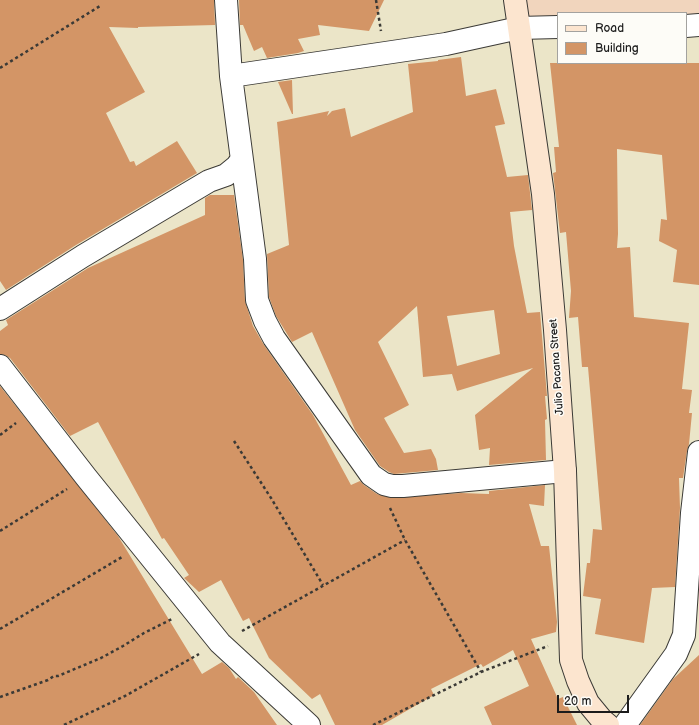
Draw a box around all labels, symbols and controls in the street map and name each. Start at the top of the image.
legend [557,12,687,64]
text: Road [595,21,624,36]
text: Building [595,41,639,56]
street label: Julio Pacana Street [547,318,567,416]
scale bar [559,687,631,713]
text: 20 m [564,694,591,709]

